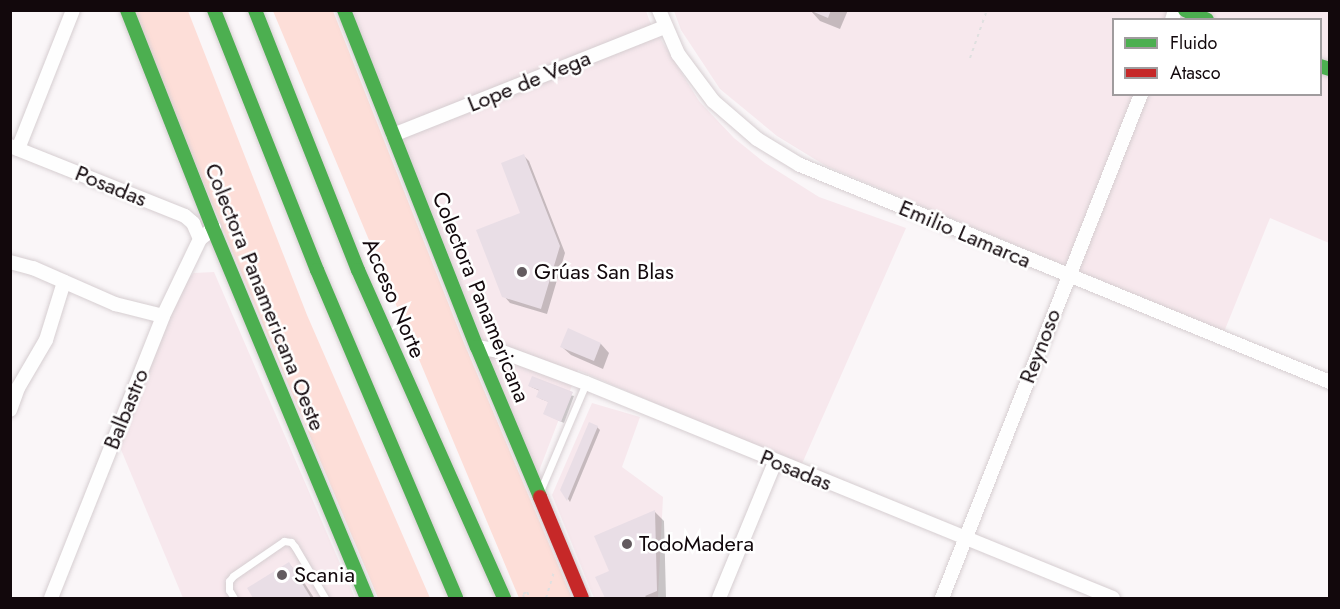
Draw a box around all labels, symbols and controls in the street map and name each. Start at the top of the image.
legend [1112,18,1322,96]
text: Fluido [1170,30,1217,56]
street label: Lope de Vega [464,44,594,118]
text: Atasco [1170,60,1221,86]
street label: Posadas [71,160,151,212]
street label: Colectora Panamericana Oeste [199,160,331,434]
street label: Colectora Panamericana [427,188,535,406]
street label: Emilio Lamarca [895,194,1035,274]
street label: Acceso Norte [357,234,431,362]
place label: Grúas San Blas [534,259,674,285]
marker: Grúas San Blas [515,265,529,279]
street label: Reynoso [1014,305,1066,387]
street label: Balbastro [98,365,154,453]
street label: Posadas [756,444,836,496]
place label: TodoMadera [639,531,754,557]
marker: TodoMadera [620,537,634,551]
place label: Scania [294,562,355,588]
marker: Scania [275,568,289,582]

